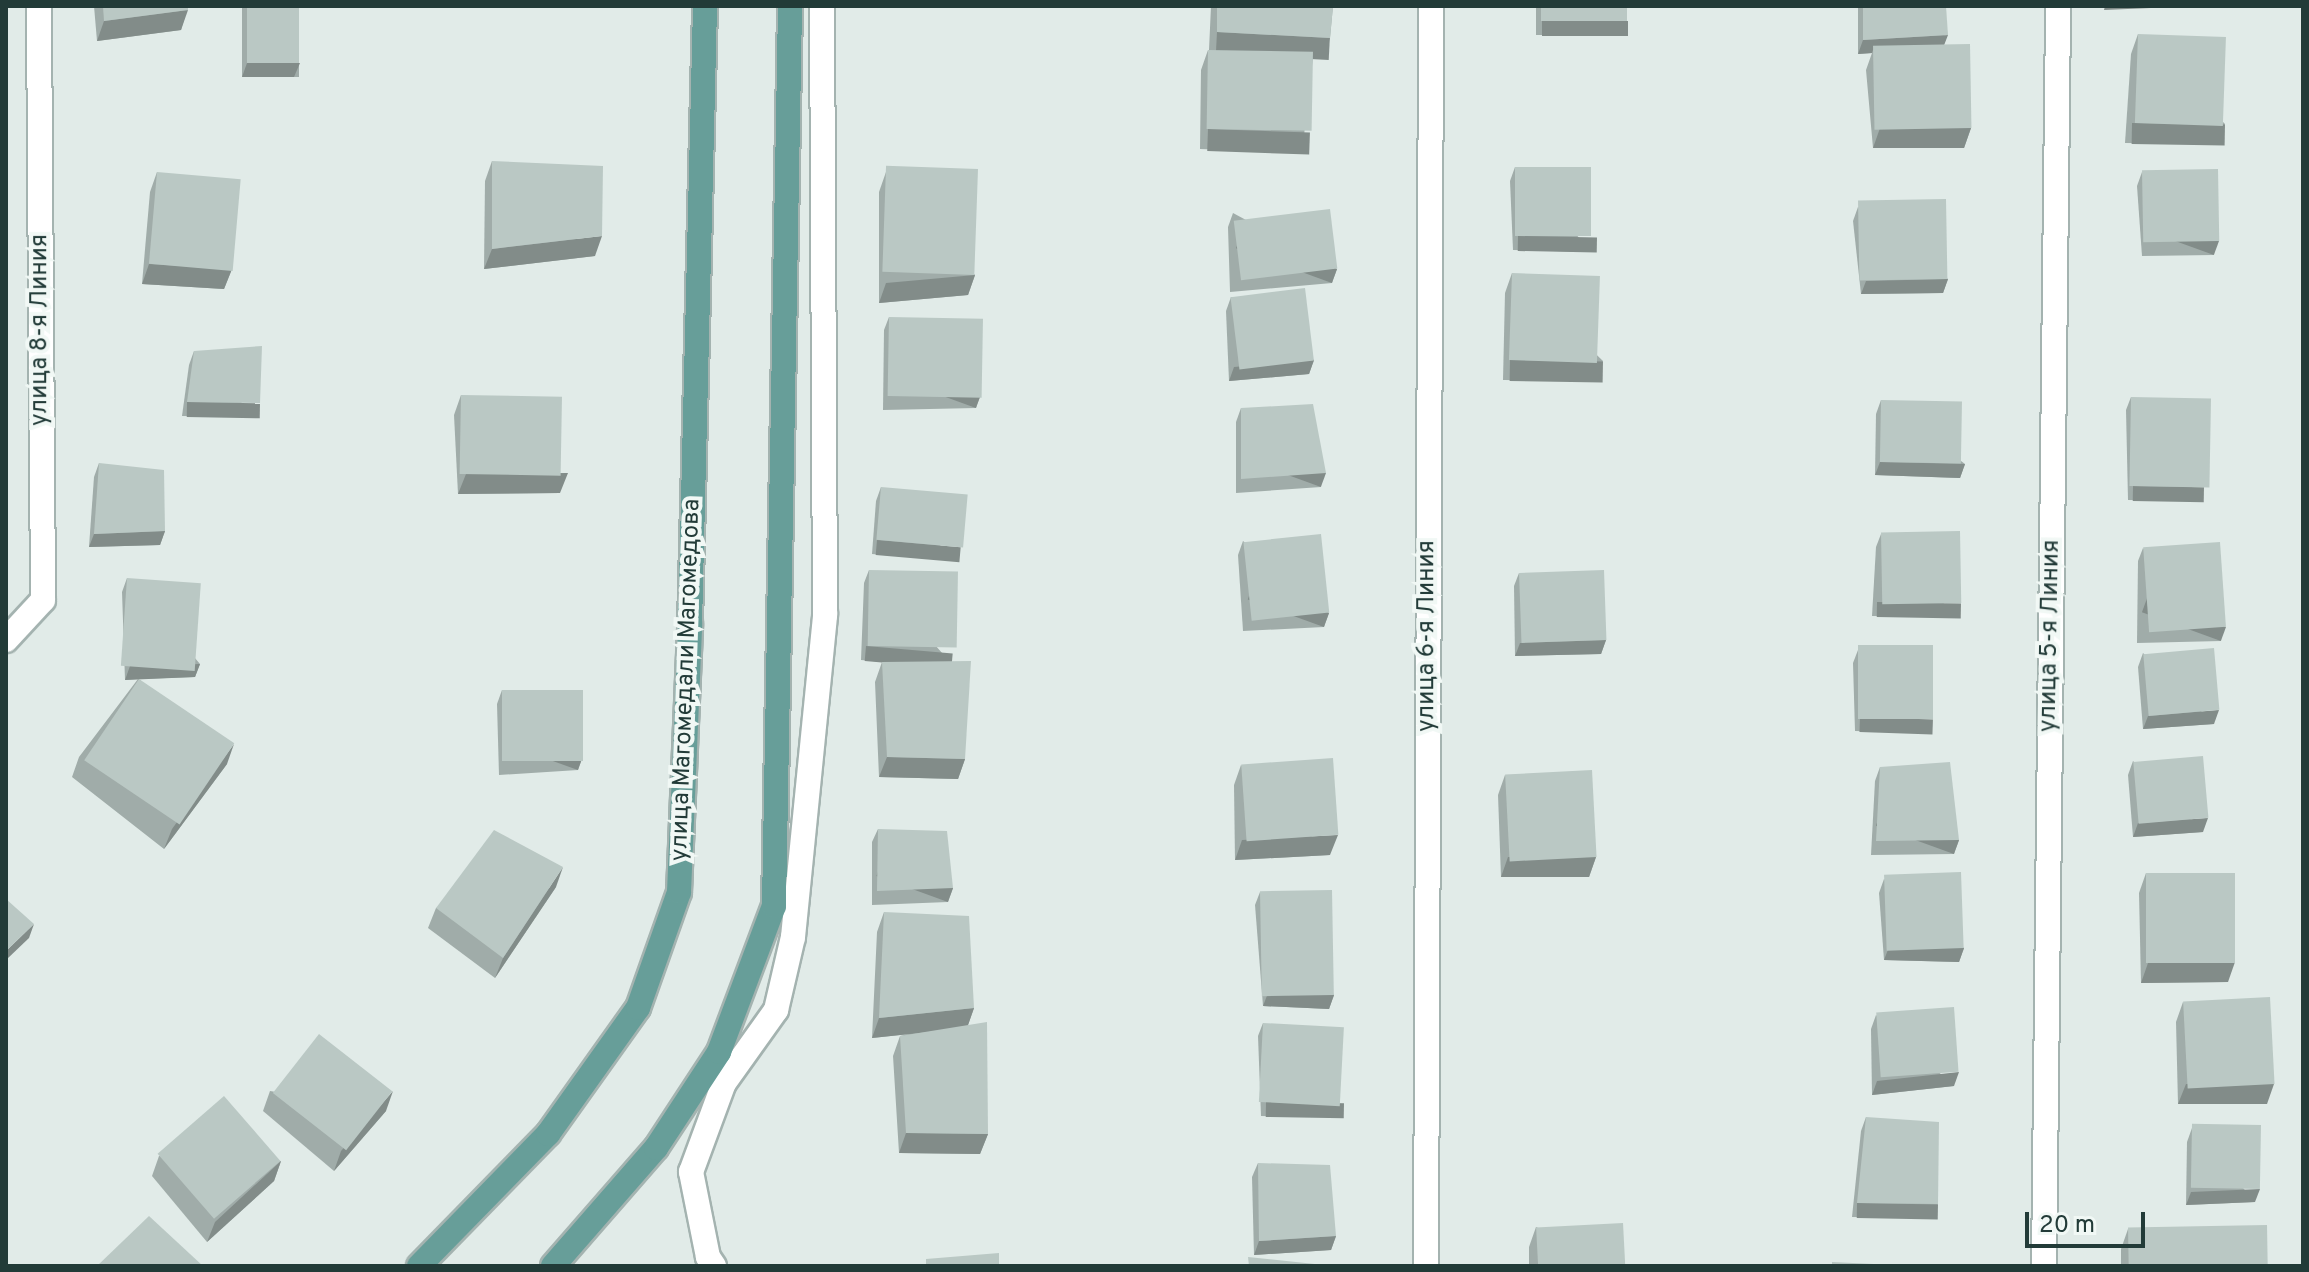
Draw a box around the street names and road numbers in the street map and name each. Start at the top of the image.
street label: улица 8-я Линия [27,234,55,426]
street label: улица Магомедали Магомедова [666,498,708,862]
street label: улица 5-я Линия [2035,539,2067,733]
street label: улица 6-я Линия [1414,540,1442,732]

